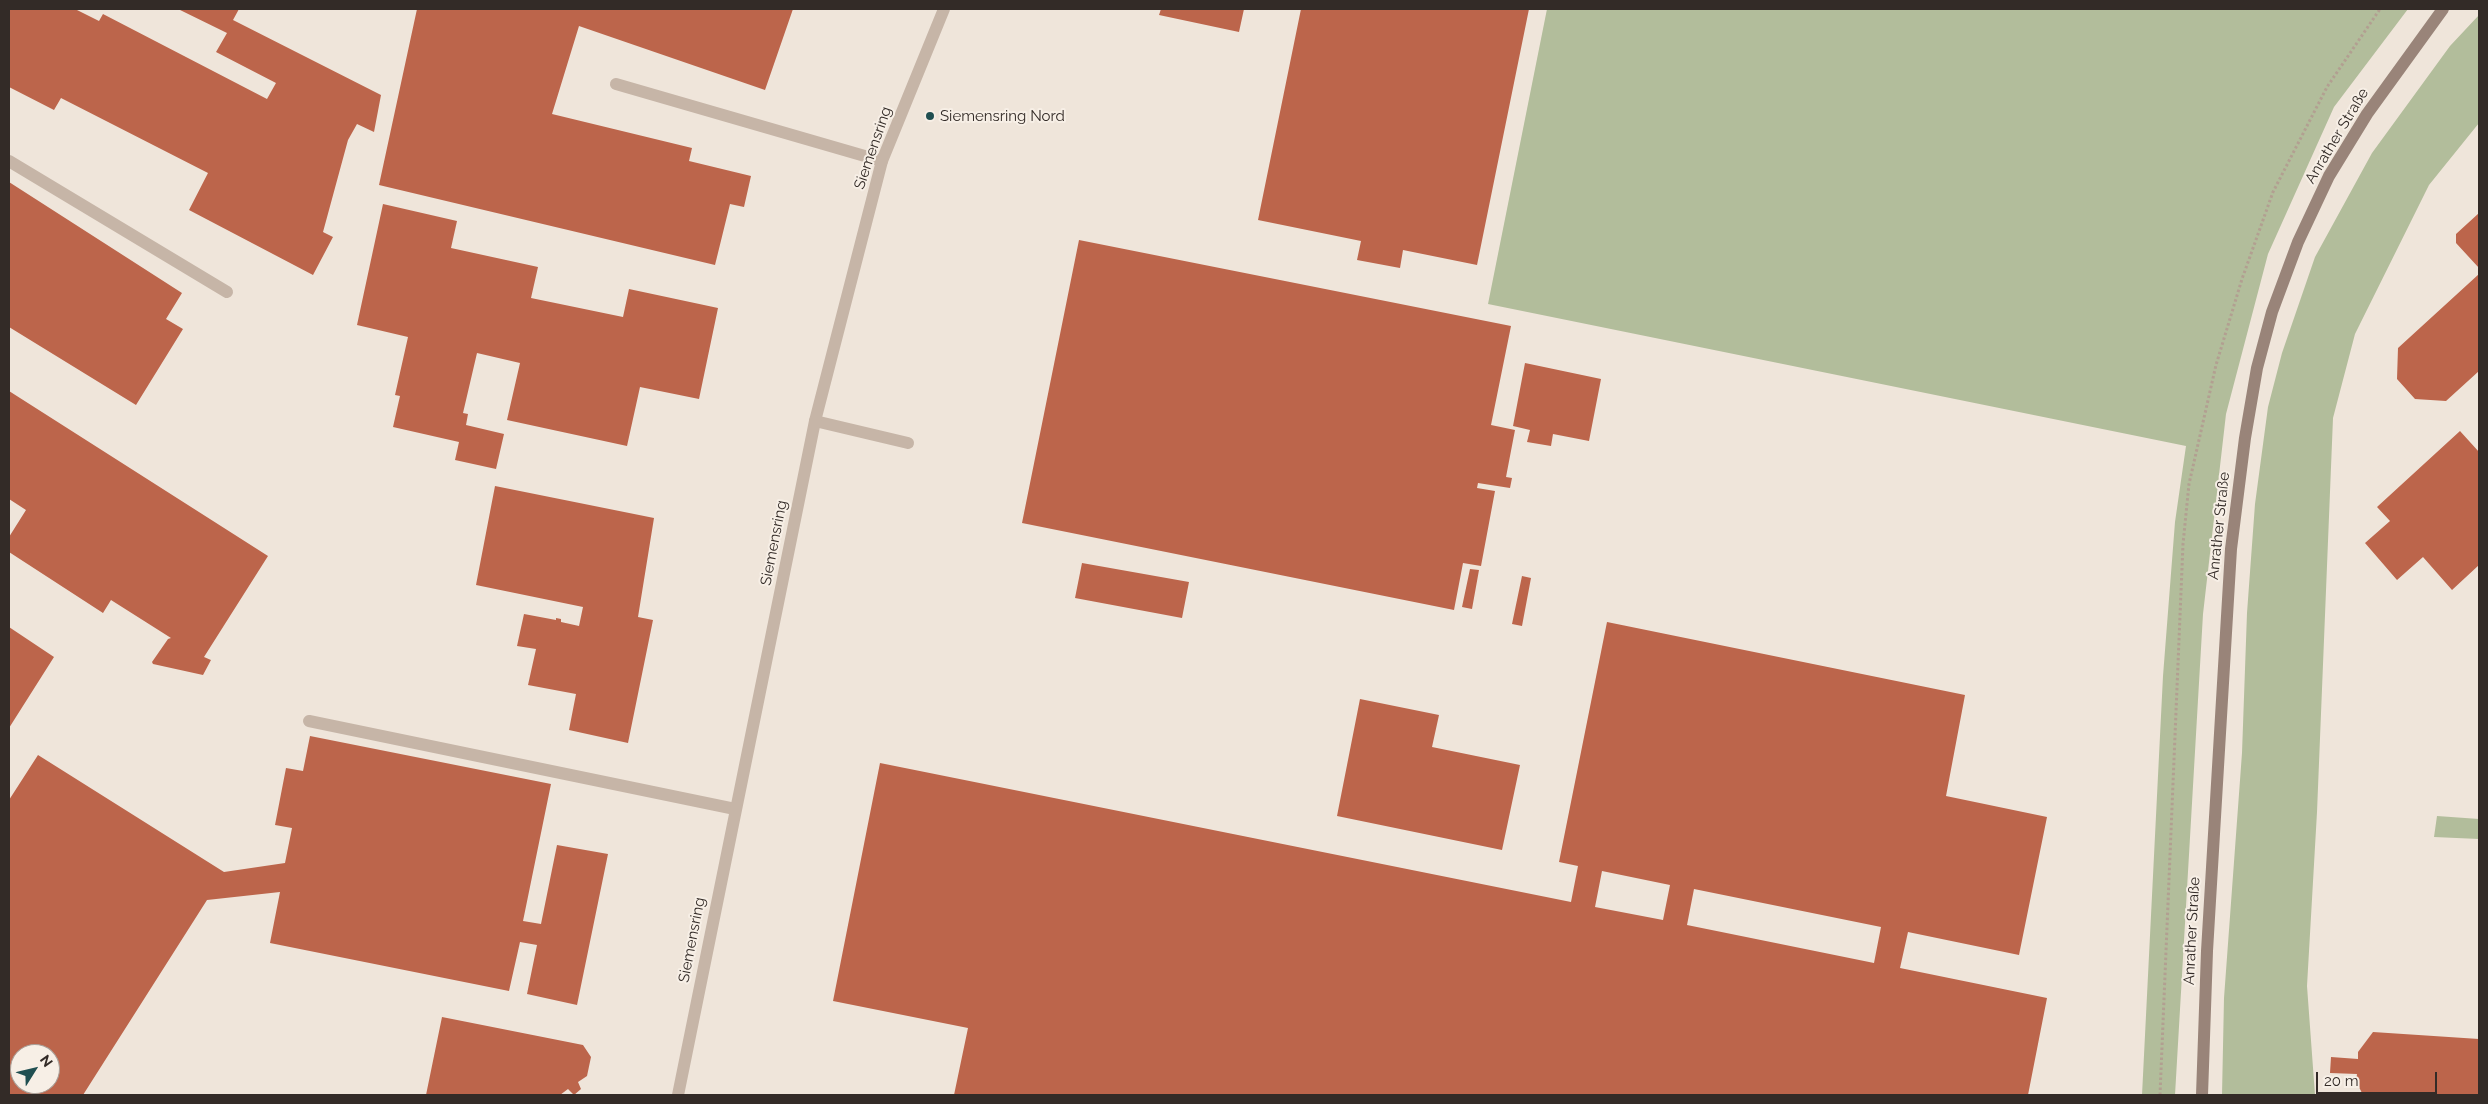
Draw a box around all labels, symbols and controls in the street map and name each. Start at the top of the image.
street label: Anrather Straße [2301,85,2373,187]
street label: Siemensring [850,104,896,192]
place label: Siemensring Nord [940,107,1065,125]
marker: Siemensring Nord [924,110,936,122]
street label: Anrather Straße [2204,471,2234,581]
street label: Siemensring [757,499,791,587]
street label: Anrather Straße [2180,876,2204,986]
street label: Siemensring [675,896,709,984]
north arrow [10,1044,60,1094]
text: N [37,1052,56,1070]
scale bar [2318,1062,2439,1094]
text: 20 m [2324,1072,2359,1090]

